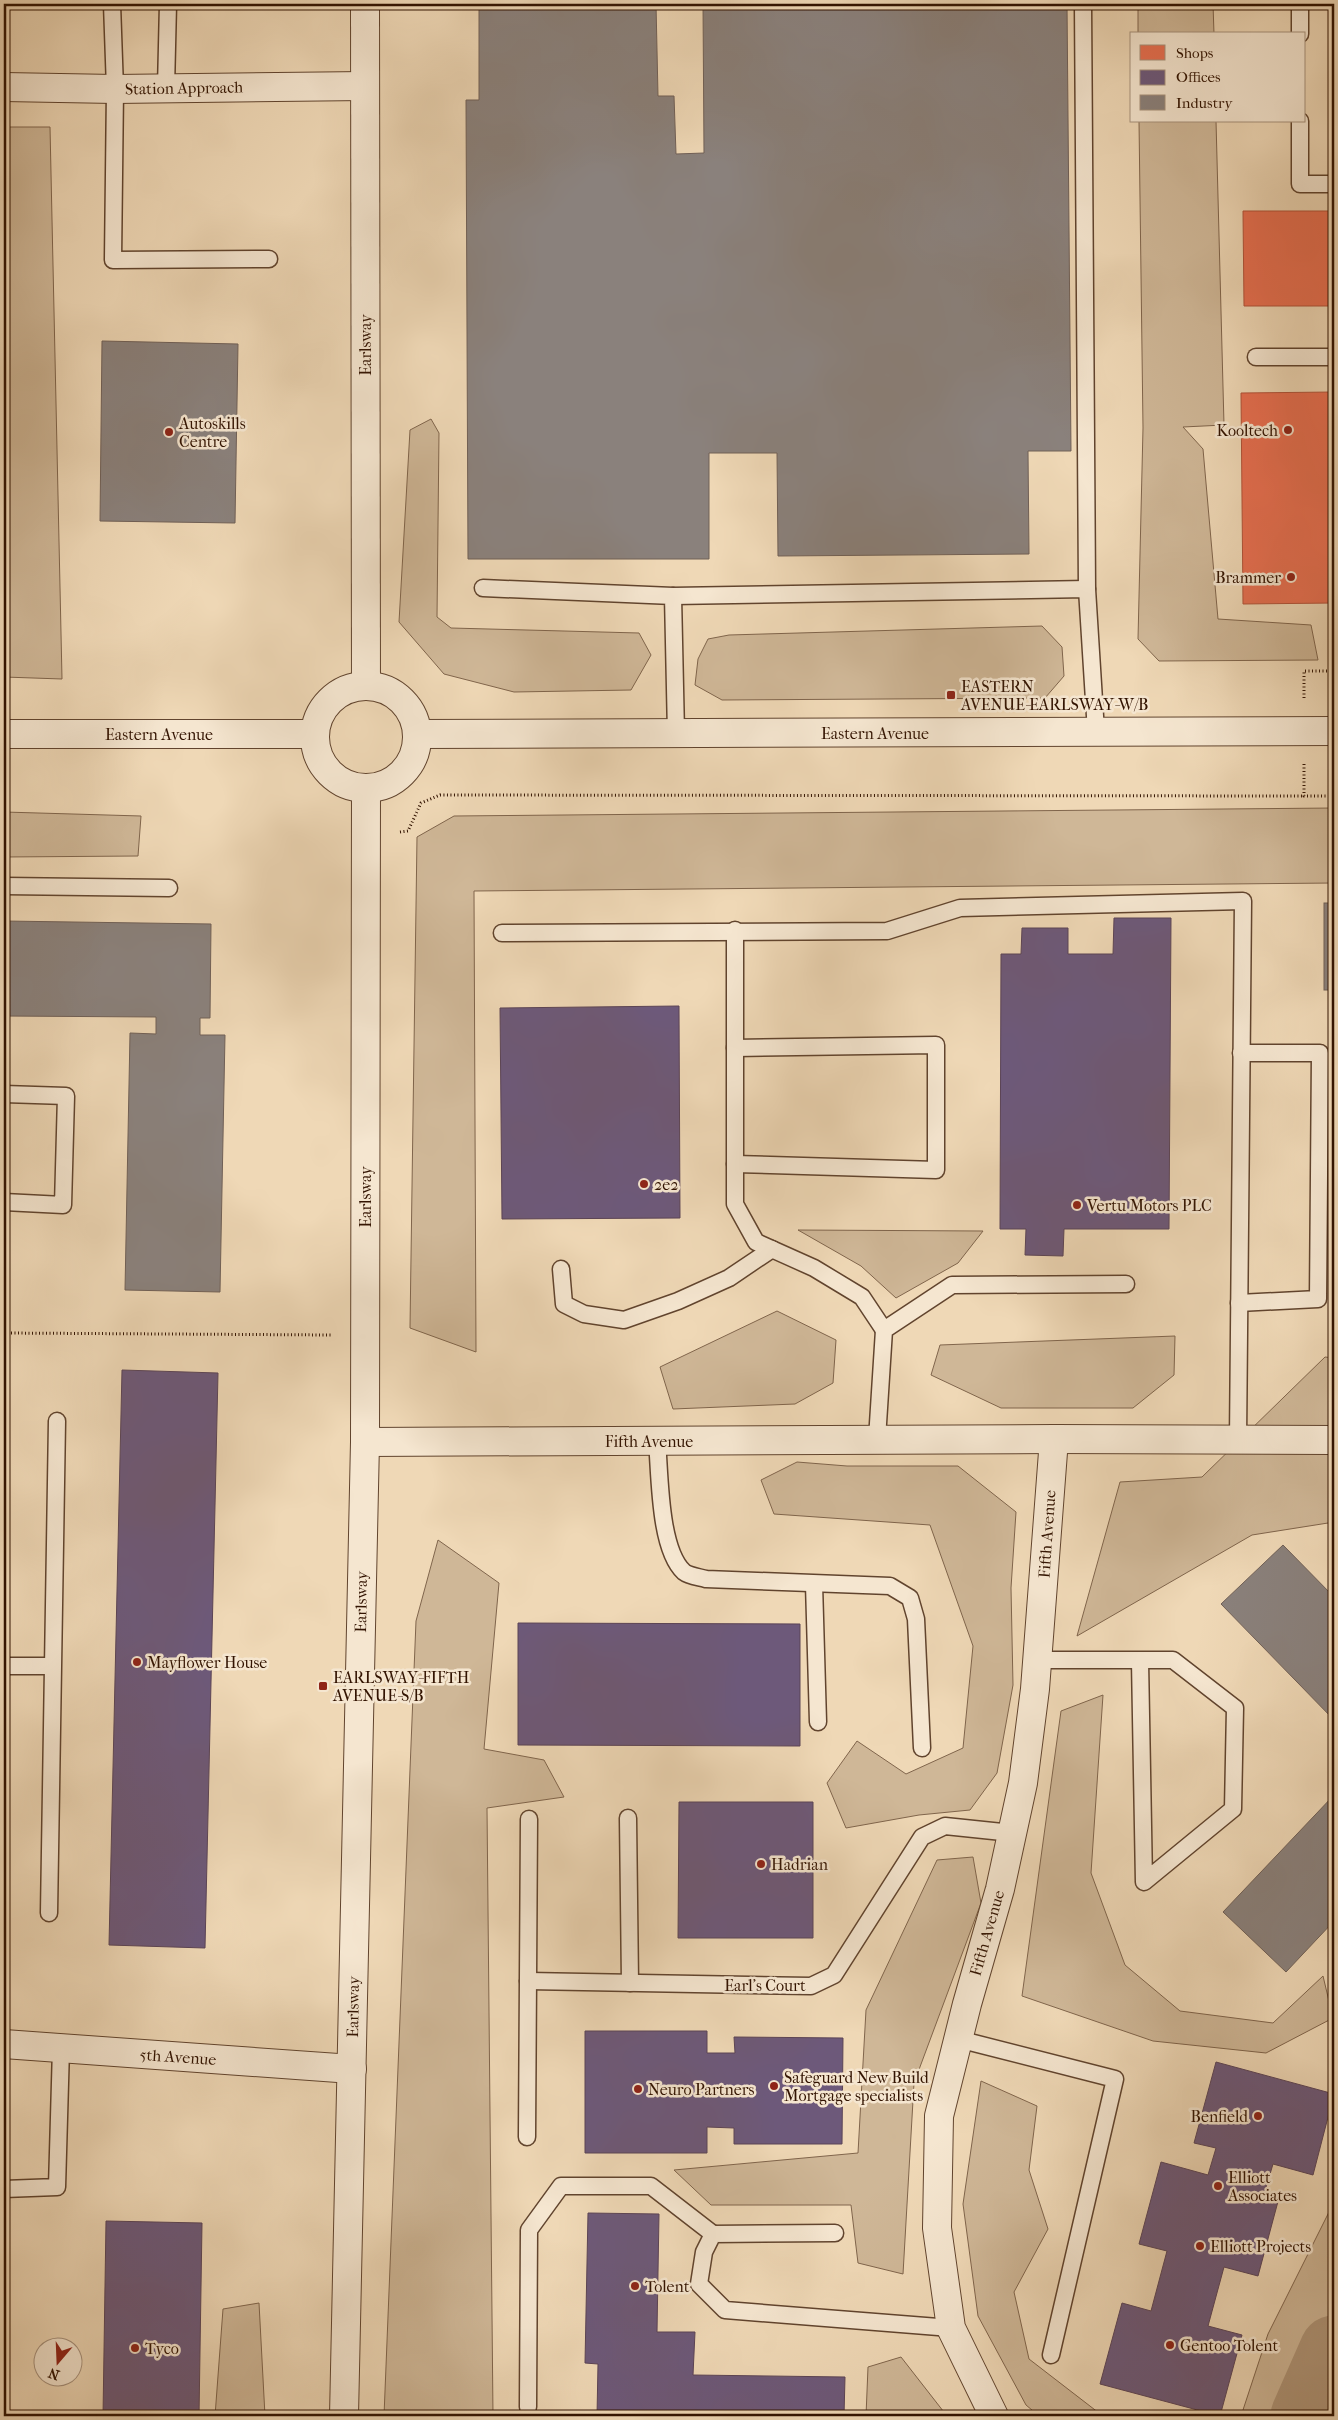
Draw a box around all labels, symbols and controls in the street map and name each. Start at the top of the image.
legend [1130,32,1306,122]
text: Shops [1176,44,1214,62]
text: Offices [1176,68,1221,86]
street label: Station Approach [125,77,243,99]
text: Industry [1176,94,1233,112]
street label: Earlsway [356,314,375,376]
place label: Autoskills Centre [178,414,246,451]
place label: Kooltech [1217,421,1278,440]
marker: Kooltech [1282,424,1294,436]
marker: Autoskills Centre [163,426,175,438]
place label: Brammer [1215,568,1281,587]
marker: Brammer [1285,571,1297,583]
place label: EASTERN AVENUE-EARLSWAY-W/B [960,677,1148,714]
marker: EASTERN AVENUE-EARLSWAY-W/B [945,689,957,701]
street label: Eastern Avenue [821,724,929,743]
street label: Eastern Avenue [105,725,213,744]
street label: Earlsway [356,1166,375,1228]
place label: 2e2 [654,1175,678,1194]
marker: 2e2 [638,1178,650,1190]
place label: Vertu Motors PLC [1086,1196,1212,1215]
marker: Vertu Motors PLC [1071,1199,1083,1211]
street label: Fifth Avenue [605,1432,693,1451]
street label: Fifth Avenue [1034,1489,1060,1579]
street label: Earlsway [351,1571,371,1633]
place label: Mayflower House [147,1653,267,1672]
marker: Mayflower House [131,1656,143,1668]
place label: EARLSWAY-FIFTH AVENUE-S/B [332,1668,470,1705]
marker: EARLSWAY-FIFTH AVENUE-S/B [317,1680,329,1692]
place label: Hadrian [771,1855,829,1874]
marker: Hadrian [755,1858,767,1870]
street label: Fifth Avenue [966,1888,1008,1978]
street label: Earlsway [343,1976,363,2038]
street label: Earl's Court [724,1976,806,1995]
street label: 5th Avenue [139,2045,217,2069]
place label: Safeguard New Build Mortgage specialists [784,2068,929,2105]
place label: Neuro Partners [648,2080,754,2099]
marker: Safeguard New Build Mortgage specialists [768,2080,780,2092]
marker: Neuro Partners [632,2083,644,2095]
place label: Benfield [1191,2107,1248,2126]
marker: Benfield [1252,2110,1264,2122]
place label: Elliott Associates [1227,2168,1297,2205]
marker: Elliott Associates [1212,2180,1224,2192]
place label: Elliott Projects [1210,2237,1311,2256]
marker: Elliott Projects [1194,2240,1206,2252]
place label: Tolent [645,2277,690,2296]
marker: Tolent [629,2280,641,2292]
place label: Gentoo Tolent [1180,2336,1278,2355]
north arrow [32,2338,82,2388]
place label: Tyco [145,2339,179,2358]
marker: Gentoo Tolent [1164,2339,1176,2351]
marker: Tyco [129,2342,141,2354]
text: N [46,2364,62,2384]

